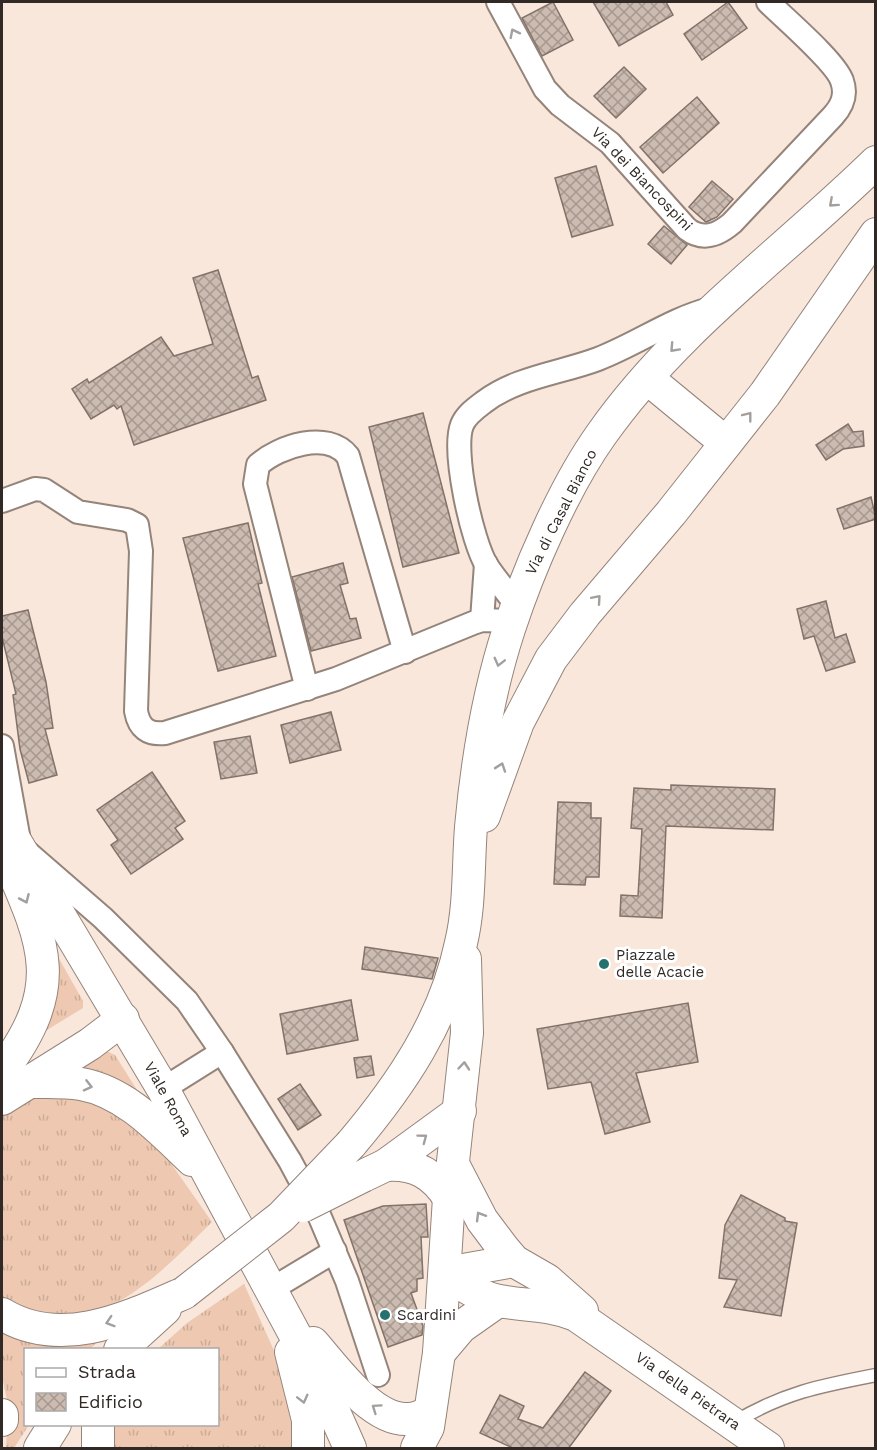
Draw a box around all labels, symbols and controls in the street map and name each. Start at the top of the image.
one-way arrow [510,29,521,39]
street label: Via dei Biancospini [588,123,696,235]
one-way arrow [830,196,840,207]
one-way arrow [670,342,681,352]
one-way arrow [740,412,751,423]
street label: Via di Casal Bianco [521,446,601,578]
one-way arrow [590,595,601,606]
one-way arrow [494,657,507,667]
one-way arrow [494,763,507,773]
one-way arrow [18,893,30,904]
place label: Piazzale delle Acacie [616,946,704,981]
marker: Piazzale delle Acacie [597,957,611,971]
street label: Viale Roma [140,1059,196,1140]
one-way arrow [457,1061,470,1070]
one-way arrow [82,1078,92,1091]
one-way arrow [416,1134,427,1145]
one-way arrow [476,1212,487,1222]
place label: Scardini [397,1306,456,1324]
marker: Scardini [378,1308,392,1322]
one-way arrow [105,1315,116,1327]
legend [24,1348,219,1426]
street label: Via della Pietrara [632,1348,744,1434]
text: Strada [78,1361,136,1382]
text: Edificio [78,1391,143,1412]
one-way arrow [296,1394,309,1404]
one-way arrow [371,1404,382,1415]

